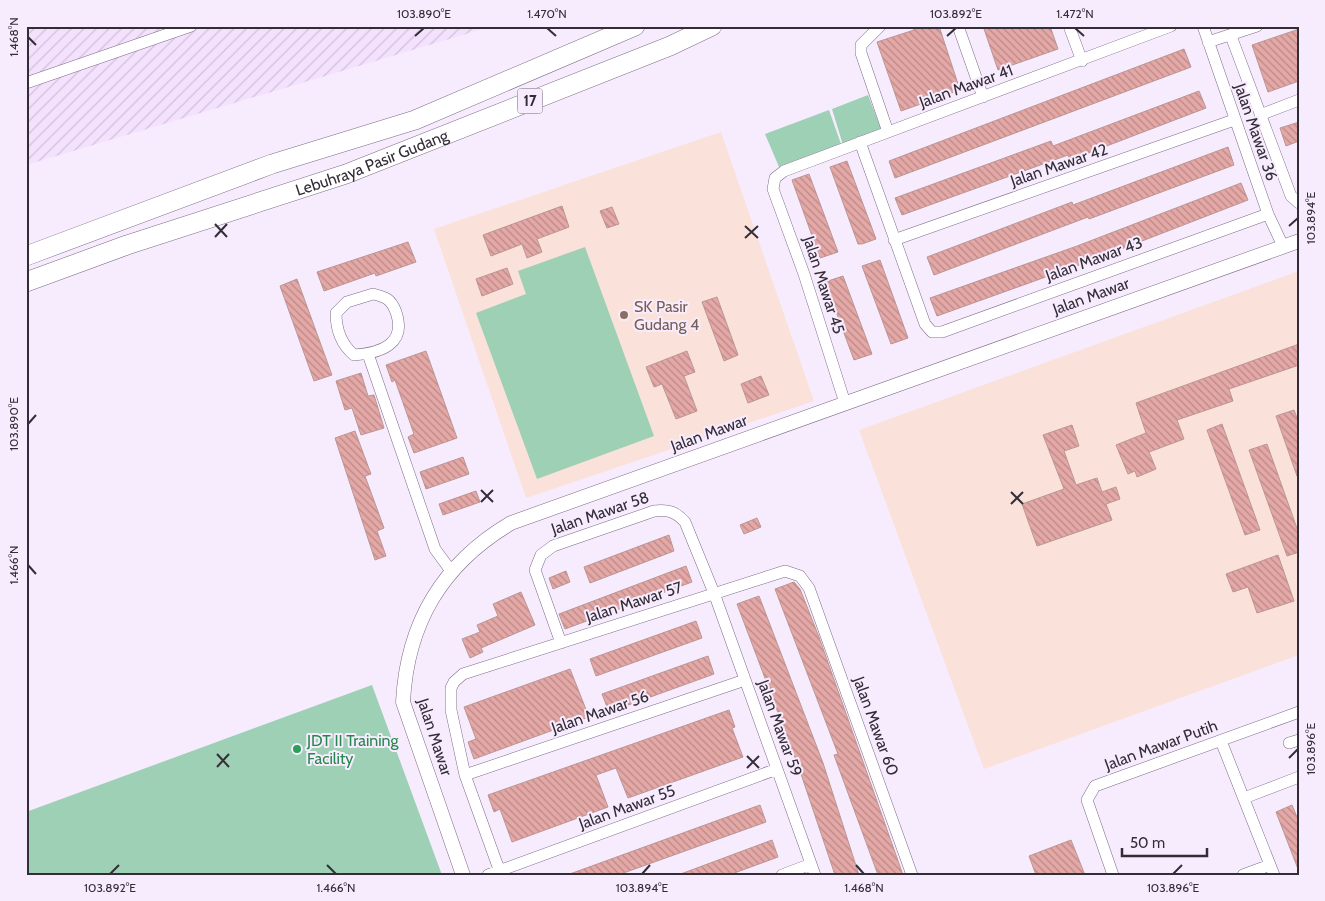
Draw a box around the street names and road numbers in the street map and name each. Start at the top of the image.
street label: Jalan Mawar 41 [916,60,1015,112]
street label: Jalan Mawar 36 [1230,80,1282,183]
road number: 17 [518,88,542,114]
street label: Lebuhraya Pasir Gudang [293,125,452,199]
street label: Jalan Mawar 42 [1007,139,1110,191]
street label: Jalan Mawar 45 [799,233,849,336]
street label: Jalan Mawar 43 [1042,233,1145,286]
street label: Jalan Mawar [1049,273,1133,319]
street label: Jalan Mawar [667,410,751,456]
street label: Jalan Mawar 58 [548,487,651,539]
street label: Jalan Mawar 57 [582,577,685,627]
street label: Jalan Mawar 60 [849,673,903,778]
street label: Jalan Mawar 59 [753,676,806,779]
street label: Jalan Mawar 56 [548,686,651,738]
street label: Jalan Mawar [413,695,457,779]
street label: Jalan Mawar Putih [1101,716,1220,775]
street label: Jalan Mawar 55 [575,781,678,834]

